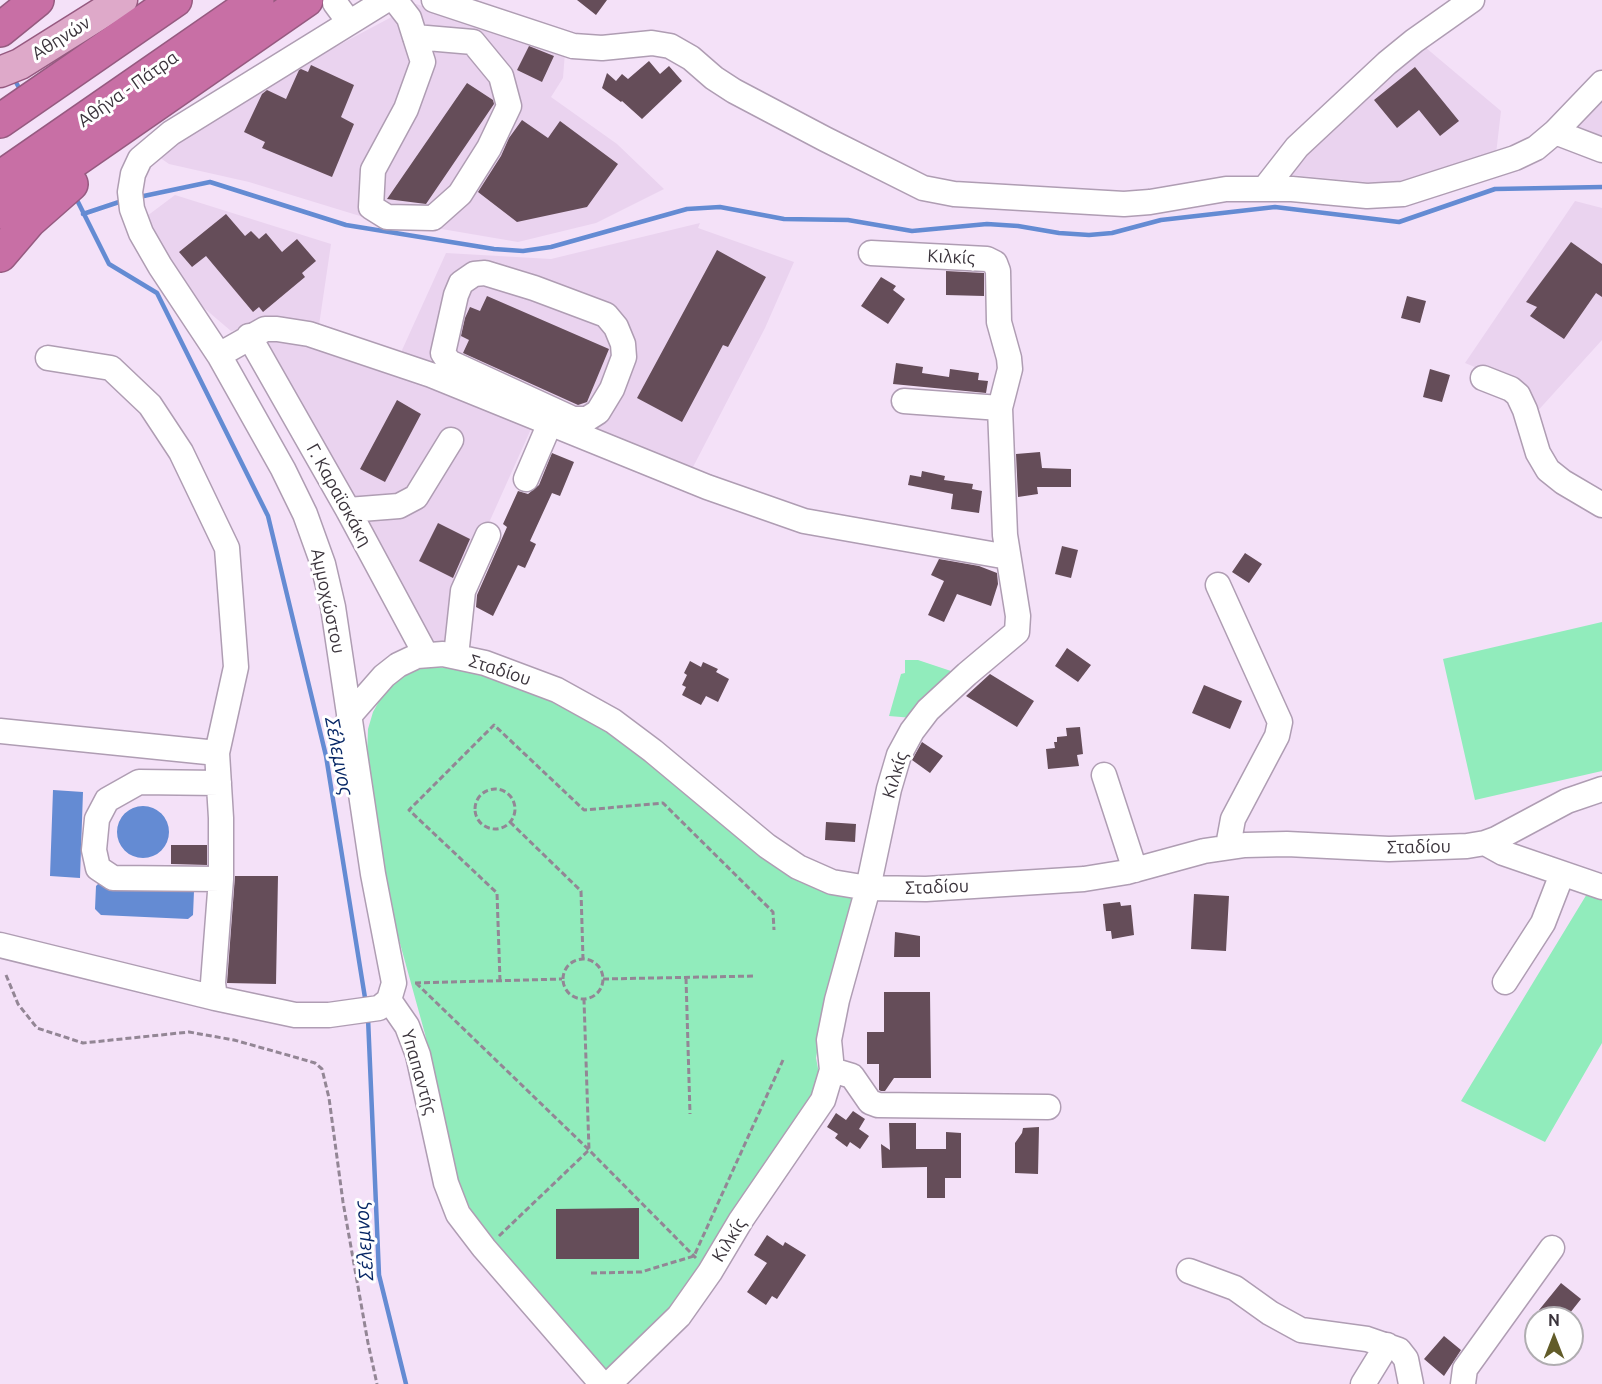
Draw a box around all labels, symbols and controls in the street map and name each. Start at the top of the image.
street label: Αθηνών [28,12,94,64]
street label: Αθήνα - Πάτρα [74,46,182,132]
street label: Κιλκίς [927,245,975,269]
street label: Γ. Καραϊσκάκη [302,440,376,550]
street label: Αμμοχώστου [306,547,350,655]
street label: Σταδίου [466,650,534,690]
water label: Σέλεμνος [320,715,358,797]
street label: Κιλκίς [878,749,912,801]
street label: Σταδίου [1387,836,1451,858]
street label: Σταδίου [905,875,969,899]
street label: Υπαπαντής [397,1027,441,1117]
water label: Σέλεμνος [349,1201,379,1281]
street label: Κιλκίς [707,1214,751,1266]
north arrow [1524,1306,1584,1366]
text: N [1548,1311,1560,1329]

